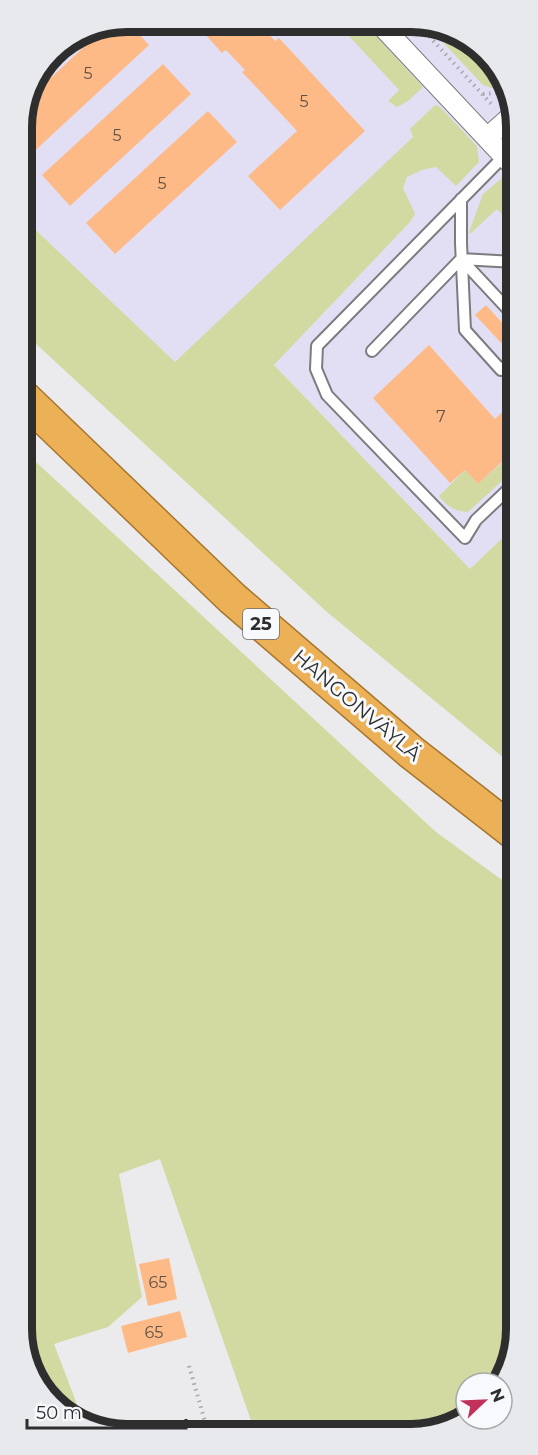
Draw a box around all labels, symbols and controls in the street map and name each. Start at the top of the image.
house number: 5 [83,64,93,83]
house number: 5 [299,92,309,111]
house number: 5 [112,126,122,145]
house number: 5 [157,174,167,193]
house number: 7 [436,407,446,426]
road number: 25 [243,609,279,639]
street label: HANGONVÄYLÄ [288,644,427,766]
house number: 65 [149,1273,167,1292]
house number: 65 [145,1323,163,1342]
north arrow [454,1371,514,1431]
text: N [486,1386,509,1405]
scale bar [27,1392,186,1430]
text: 50 m [36,1402,82,1424]

